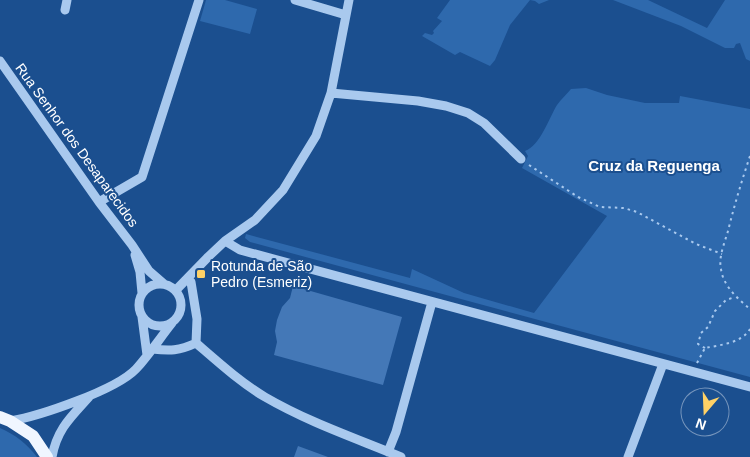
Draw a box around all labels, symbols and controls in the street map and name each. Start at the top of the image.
street label: Rua Senhor dos Desaparecidos [12,60,142,230]
district label: Cruz da Reguenga [588,157,720,174]
place label: Rotunda de São Pedro (Esmeriz) [211,258,312,290]
marker: Rotunda de São Pedro (Esmeriz) [195,268,207,280]
north arrow [680,387,730,437]
text: N [693,415,708,434]

